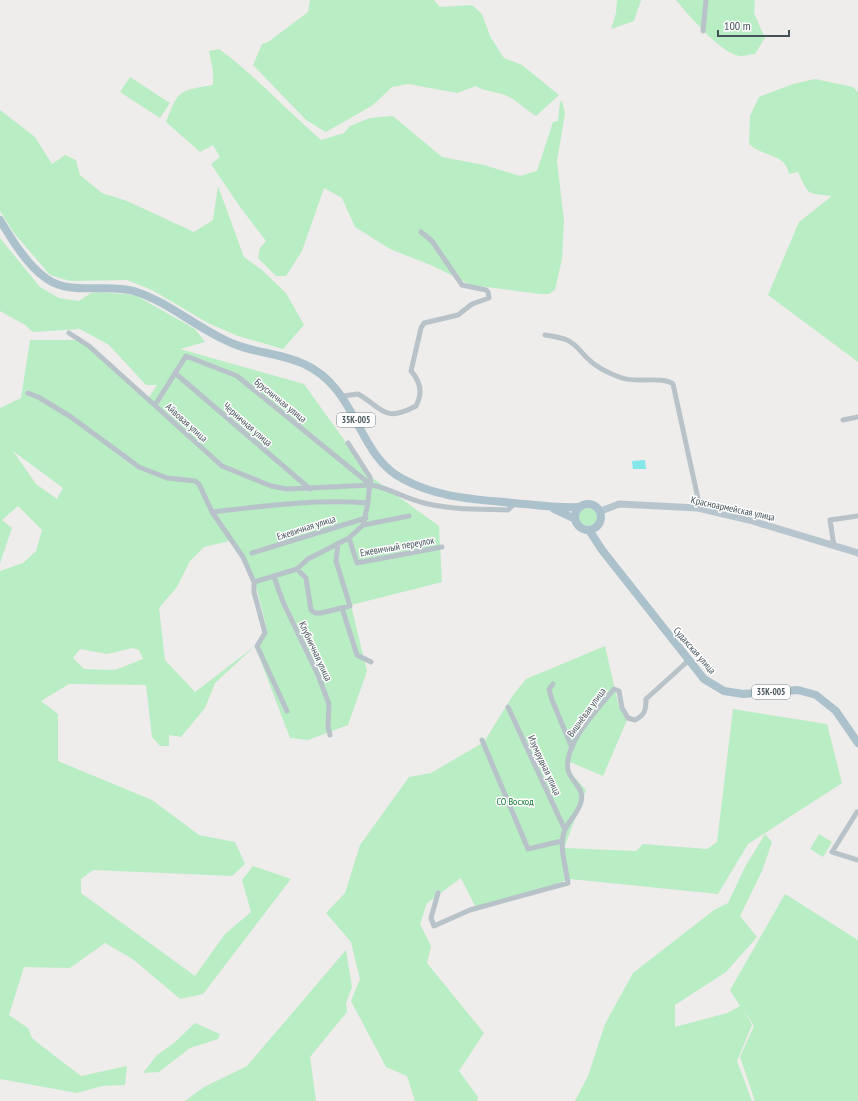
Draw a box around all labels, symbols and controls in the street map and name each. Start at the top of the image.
scale bar [718,12,789,38]
text: 100 m [724,18,751,33]
street label: Брусничная улица [252,375,309,425]
street label: Айвовая улица [163,400,210,445]
street label: Черничная улица [220,400,275,449]
road number: 35К-005 [337,413,375,427]
street label: Красноармейская улица [690,493,776,524]
street label: Ежевичная улица [275,512,337,543]
street label: Ежевичный переулок [359,534,435,559]
street label: Клубничная улица [296,619,335,683]
street label: Судакская улица [671,624,719,677]
street label: Вишнёвая улица [564,685,609,740]
road number: 35К-005 [752,685,790,699]
street label: Изумрудная улица [525,733,564,797]
park label: СО Восход [496,795,534,808]

